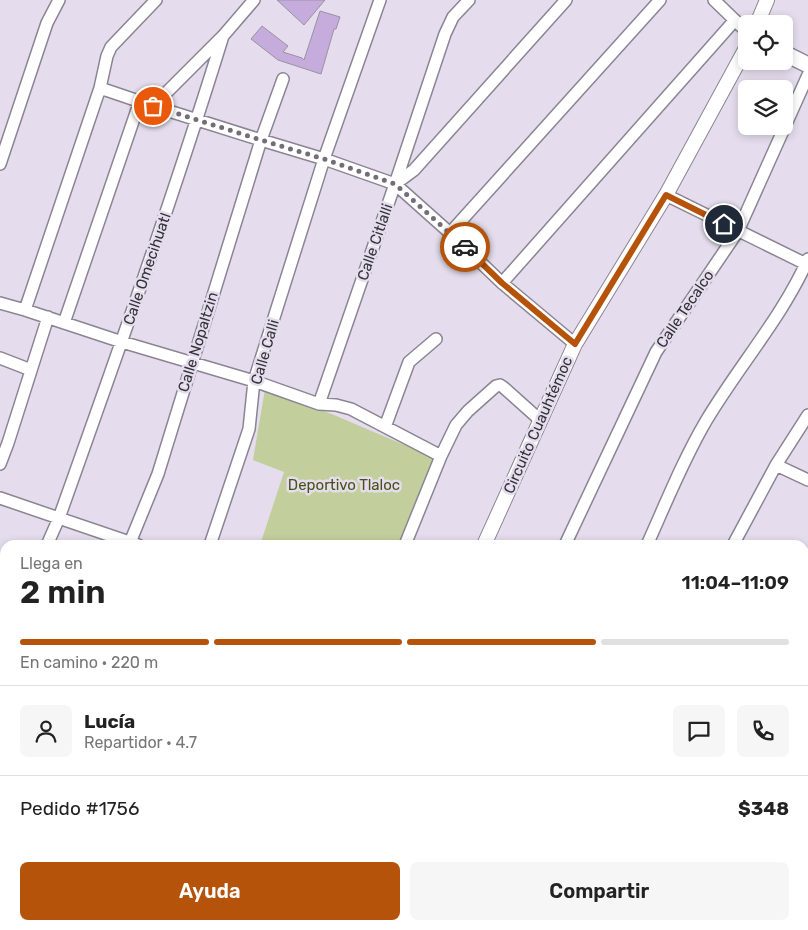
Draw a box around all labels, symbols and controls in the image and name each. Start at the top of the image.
map controls [738,15,793,135]
button: locate [738,15,793,70]
button: layers [738,80,793,135]
pin [132,85,174,127]
icon: bag [139,92,167,120]
street label: Calle Citlalli [353,201,397,283]
pin [703,203,745,245]
icon: home [710,210,738,238]
street label: Calle Omecihuatl [119,211,175,327]
courier [440,222,490,272]
icon: car [451,233,479,261]
street label: Calle Tecalco [652,267,718,351]
street label: Calle Nopaltzin [174,290,222,394]
street label: Calle Calli [247,317,283,387]
street label: Circuito Cuauhtémoc [500,354,576,496]
park label: Deportivo Tlaloc [288,476,400,494]
text: Llega en [20,554,83,573]
text: 11:04–11:09 [682,571,789,594]
text: 2 min [20,573,105,611]
text: En camino · 220 m [20,653,158,672]
button: person [20,705,72,757]
button: chat [673,705,725,757]
button: phone [737,705,789,757]
text: Lucía [84,710,135,733]
text: Repartidor · 4.7 [84,733,197,752]
text: Pedido #1756 [20,797,139,820]
text: $348 [738,797,789,820]
button: Ayuda [20,862,400,920]
button: Compartir [410,862,789,920]

